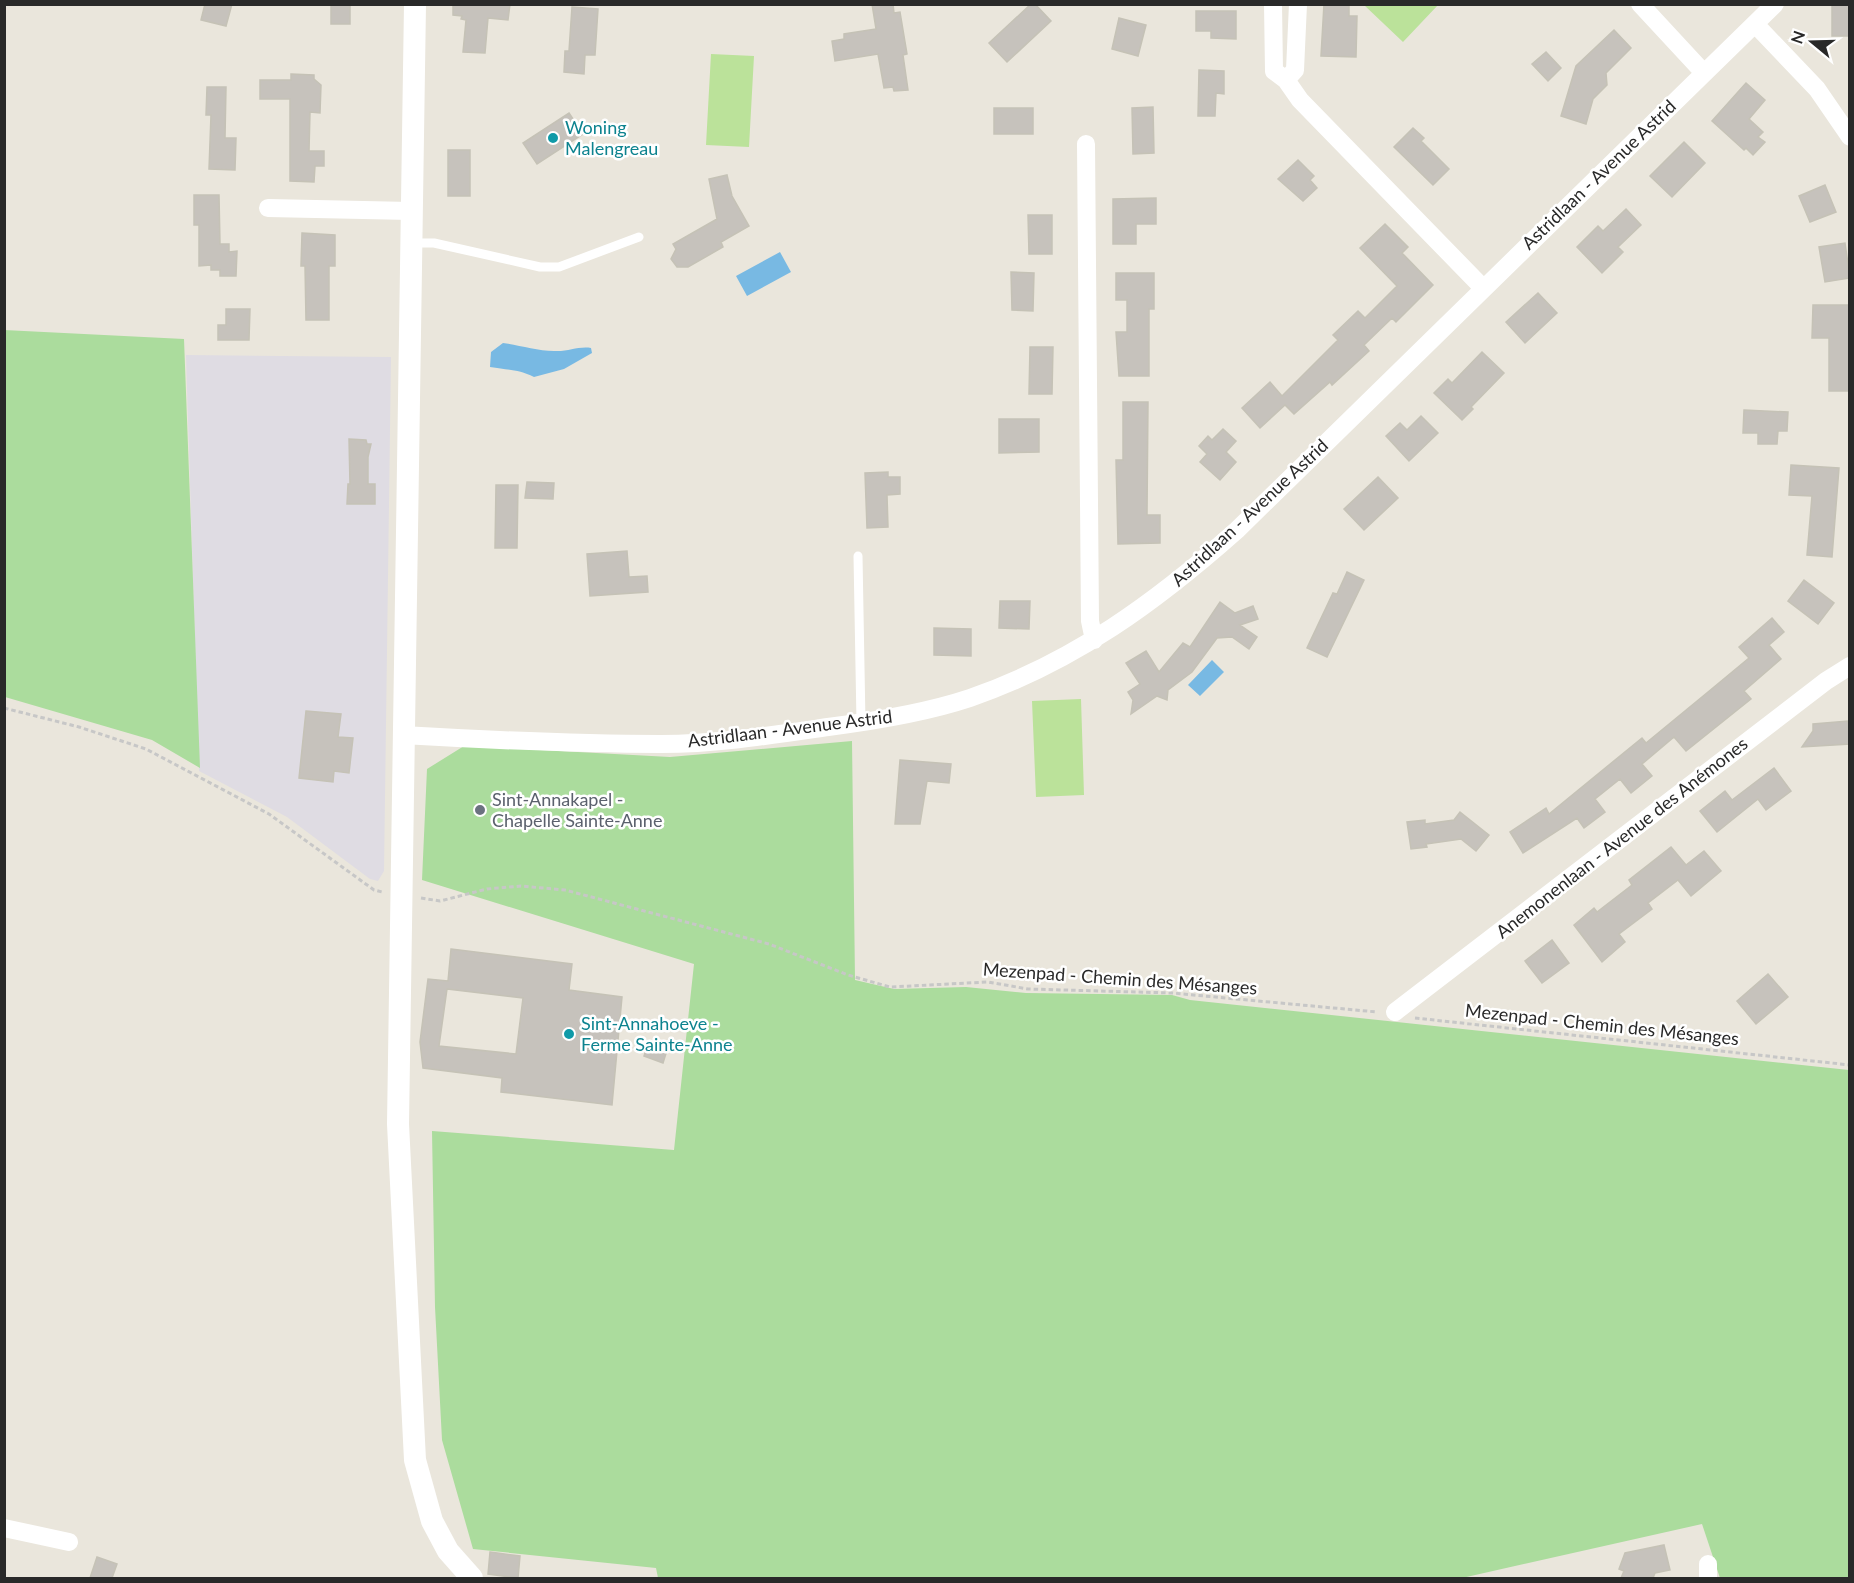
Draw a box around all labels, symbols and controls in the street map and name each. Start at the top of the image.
north arrow [1782,12,1842,72]
text: N [1786,28,1808,46]
street label: Astridlaan - Avenue Astrid [1517,95,1680,254]
place label: Woning Malengreau [565,116,658,159]
marker: Woning Malengreau [546,131,560,145]
street label: Astridlaan - Avenue Astrid [1167,434,1332,591]
street label: Astridlaan - Avenue Astrid [686,705,893,751]
street label: Anemonenlaan - Avenue des Anémones [1491,732,1752,942]
place label: Sint-Annakapel - Chapelle Sainte-Anne [492,788,662,831]
marker: Sint-Annakapel - Chapelle Sainte-Anne [473,803,487,817]
street label: Mezenpad - Chemin des Mésanges [982,957,1258,999]
street label: Mezenpad - Chemin des Mésanges [1464,999,1740,1049]
place label: Sint-Annahoeve - Ferme Sainte-Anne [581,1012,733,1055]
marker: Sint-Annahoeve - Ferme Sainte-Anne [562,1027,576,1041]

